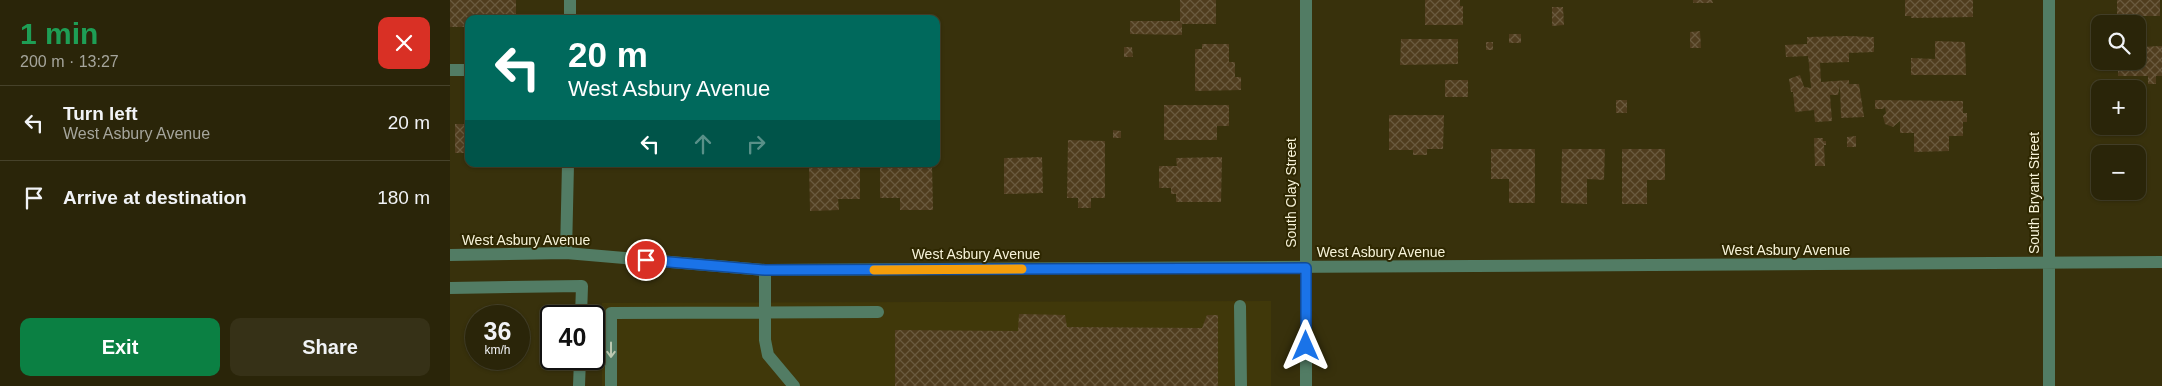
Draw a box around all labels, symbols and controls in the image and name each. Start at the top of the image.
map controls [2091,15,2146,200]
button: search [2091,15,2146,70]
text: 1 min [20,17,98,50]
button: close [378,17,430,69]
icon: left [485,35,550,100]
text: 20 m [568,35,648,74]
text: 200 m · 13:27 [20,53,119,70]
text: West Asbury Avenue [568,76,770,101]
button: + [2091,80,2146,135]
text: Turn left [63,103,138,124]
icon: left [20,109,48,137]
text: 20 m [388,112,430,133]
text: West Asbury Avenue [63,125,210,142]
icon: left [636,130,664,158]
icon: ahead [689,130,717,158]
icon: right [742,130,770,158]
street label: South Bryant Street [2026,132,2042,254]
street label: South Clay Street [1283,138,1299,248]
button: − [2091,145,2146,200]
icon: arrive [20,184,48,212]
text: Arrive at destination [63,187,247,208]
text: 180 m [377,187,430,208]
street label: West Asbury Avenue [462,232,591,248]
pin [625,239,667,281]
street label: West Asbury Avenue [1722,242,1851,258]
street label: West Asbury Avenue [1317,244,1446,260]
icon: arrive [632,246,660,274]
street label: West Asbury Avenue [912,246,1041,262]
speed limit sign: 40 [540,305,605,370]
text: 36 [484,317,511,345]
button: Exit [20,318,220,376]
button: Share [230,318,430,376]
position arrow [1279,319,1331,371]
one-way arrow [606,341,616,357]
text: km/h [484,343,511,357]

